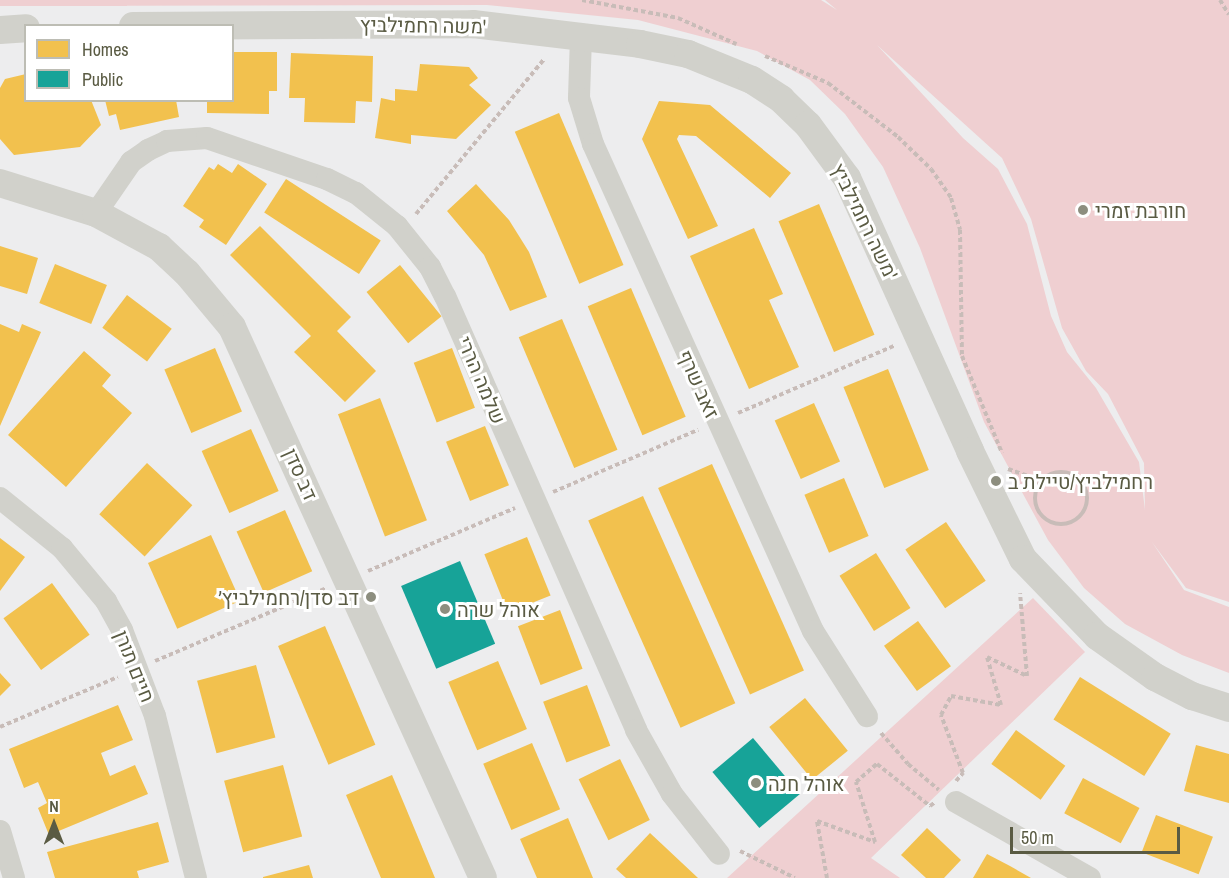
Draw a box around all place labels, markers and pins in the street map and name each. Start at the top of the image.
place label: חורבת זמרי [1095,198,1186,222]
marker: חורבת זמרי [1076,203,1090,217]
place label: רחמילביץ/טיילת ב [1008,469,1153,493]
marker: רחמילביץ/טיילת ב [989,474,1003,488]
place label: דב סדן/רחמילביץ׳ [218,585,359,609]
marker: דב סדן/רחמילביץ׳ [364,590,378,604]
place label: אוהל שרה [457,597,540,621]
marker: אוהל שרה [438,602,452,616]
place label: אוהל חנה [768,771,844,795]
marker: אוהל חנה [749,776,763,790]

